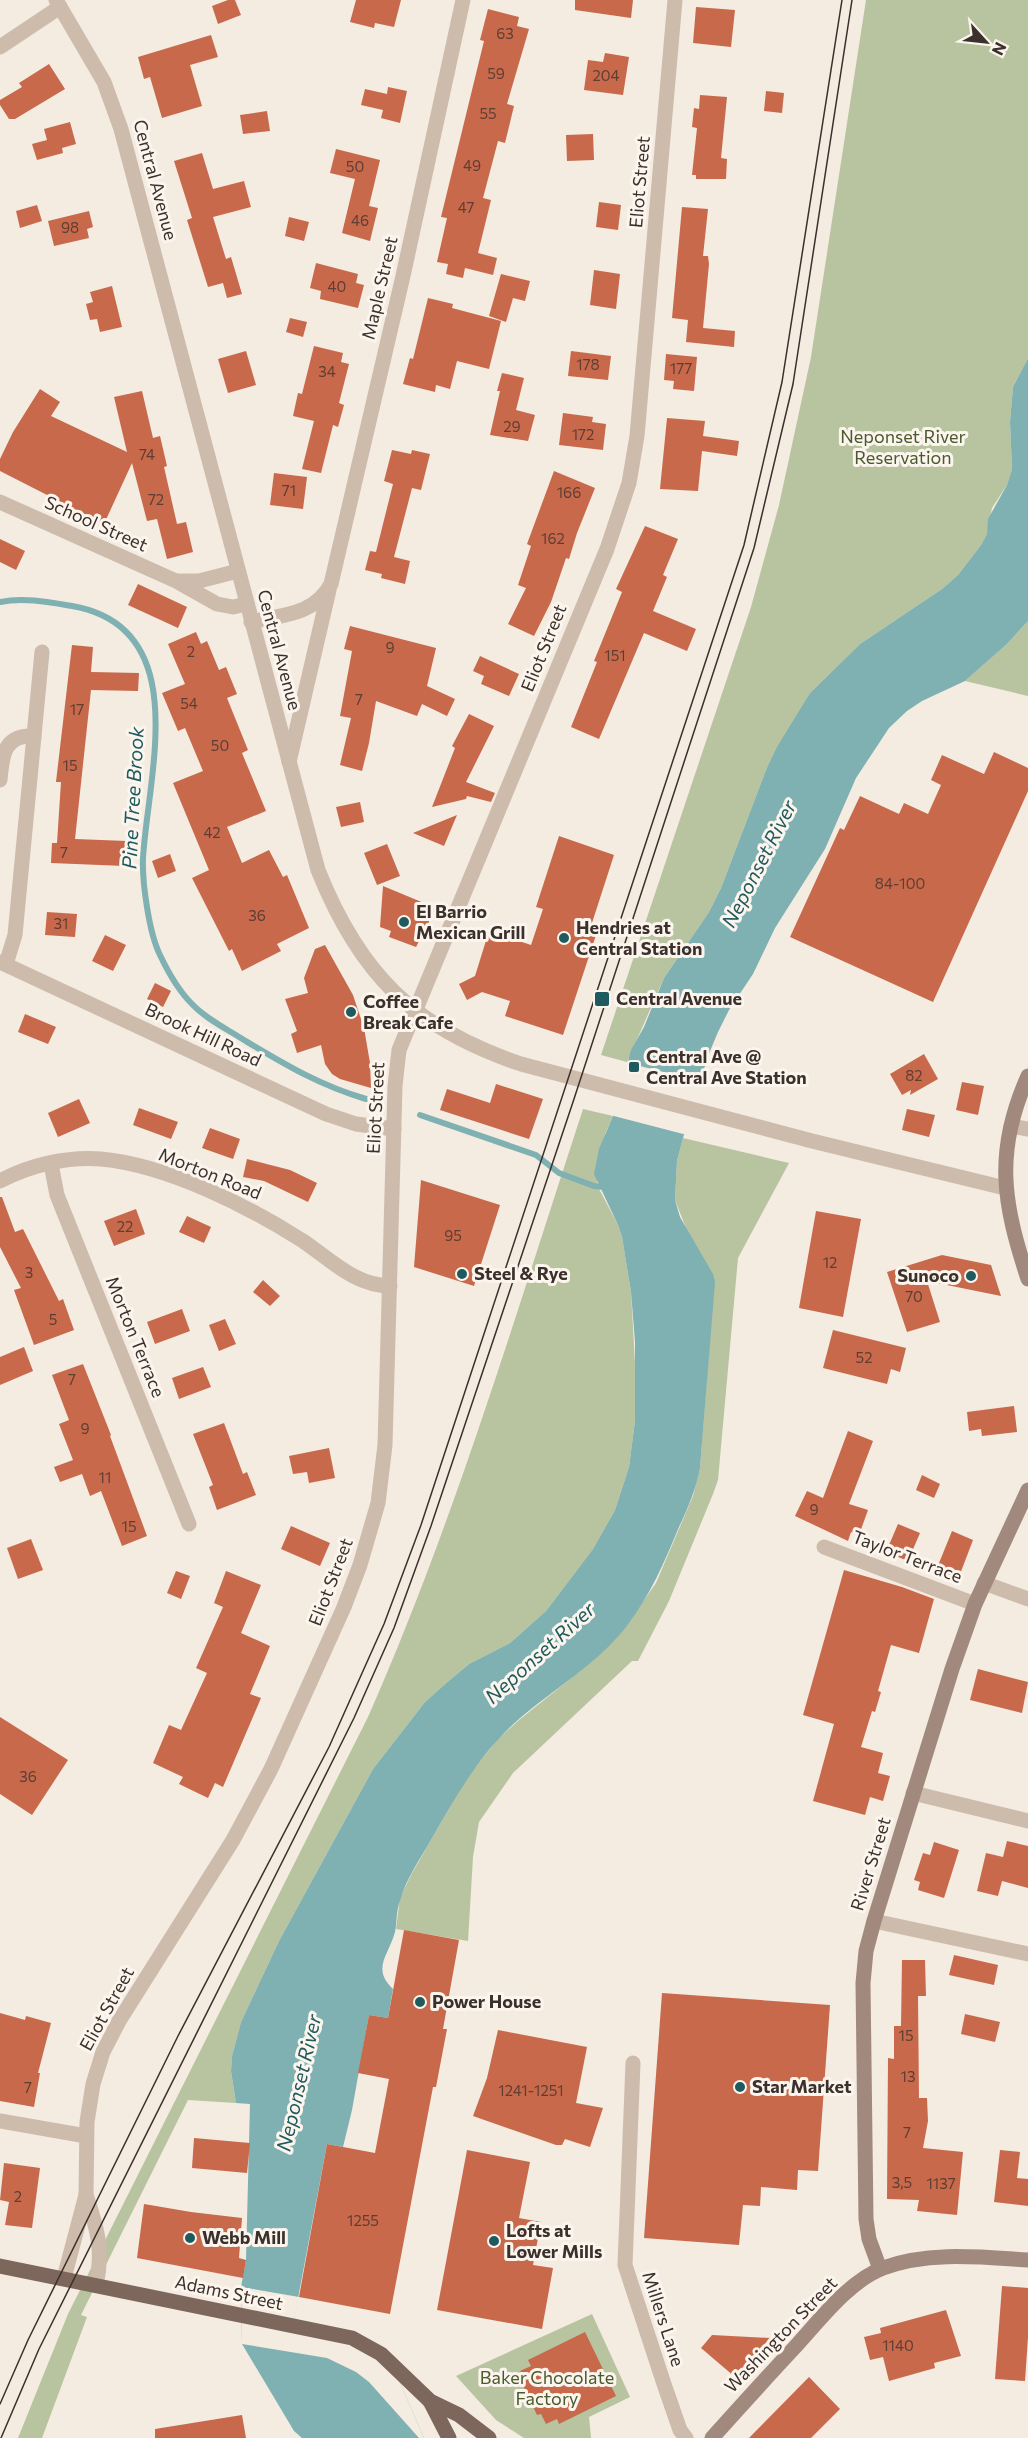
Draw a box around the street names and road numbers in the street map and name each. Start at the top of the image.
street label: Central Avenue [129,117,183,242]
street label: Eliot Street [624,135,654,229]
street label: Maple Street [356,234,402,342]
street label: School Street [42,491,151,556]
street label: Central Avenue [253,587,307,712]
street label: Eliot Street [516,601,571,694]
street label: Brook Hill Road [142,998,265,1071]
street label: Eliot Street [362,1061,388,1155]
street label: Morton Road [156,1142,265,1204]
street label: Morton Terrace [102,1273,170,1400]
street label: Taylor Terrace [849,1525,966,1587]
street label: Eliot Street [303,1535,357,1629]
street label: River Street [845,1814,895,1913]
street label: Eliot Street [74,1963,138,2054]
street label: Millers Lane [638,2268,690,2369]
street label: Adams Street [173,2270,285,2314]
street label: Washington Street [719,2272,841,2397]

